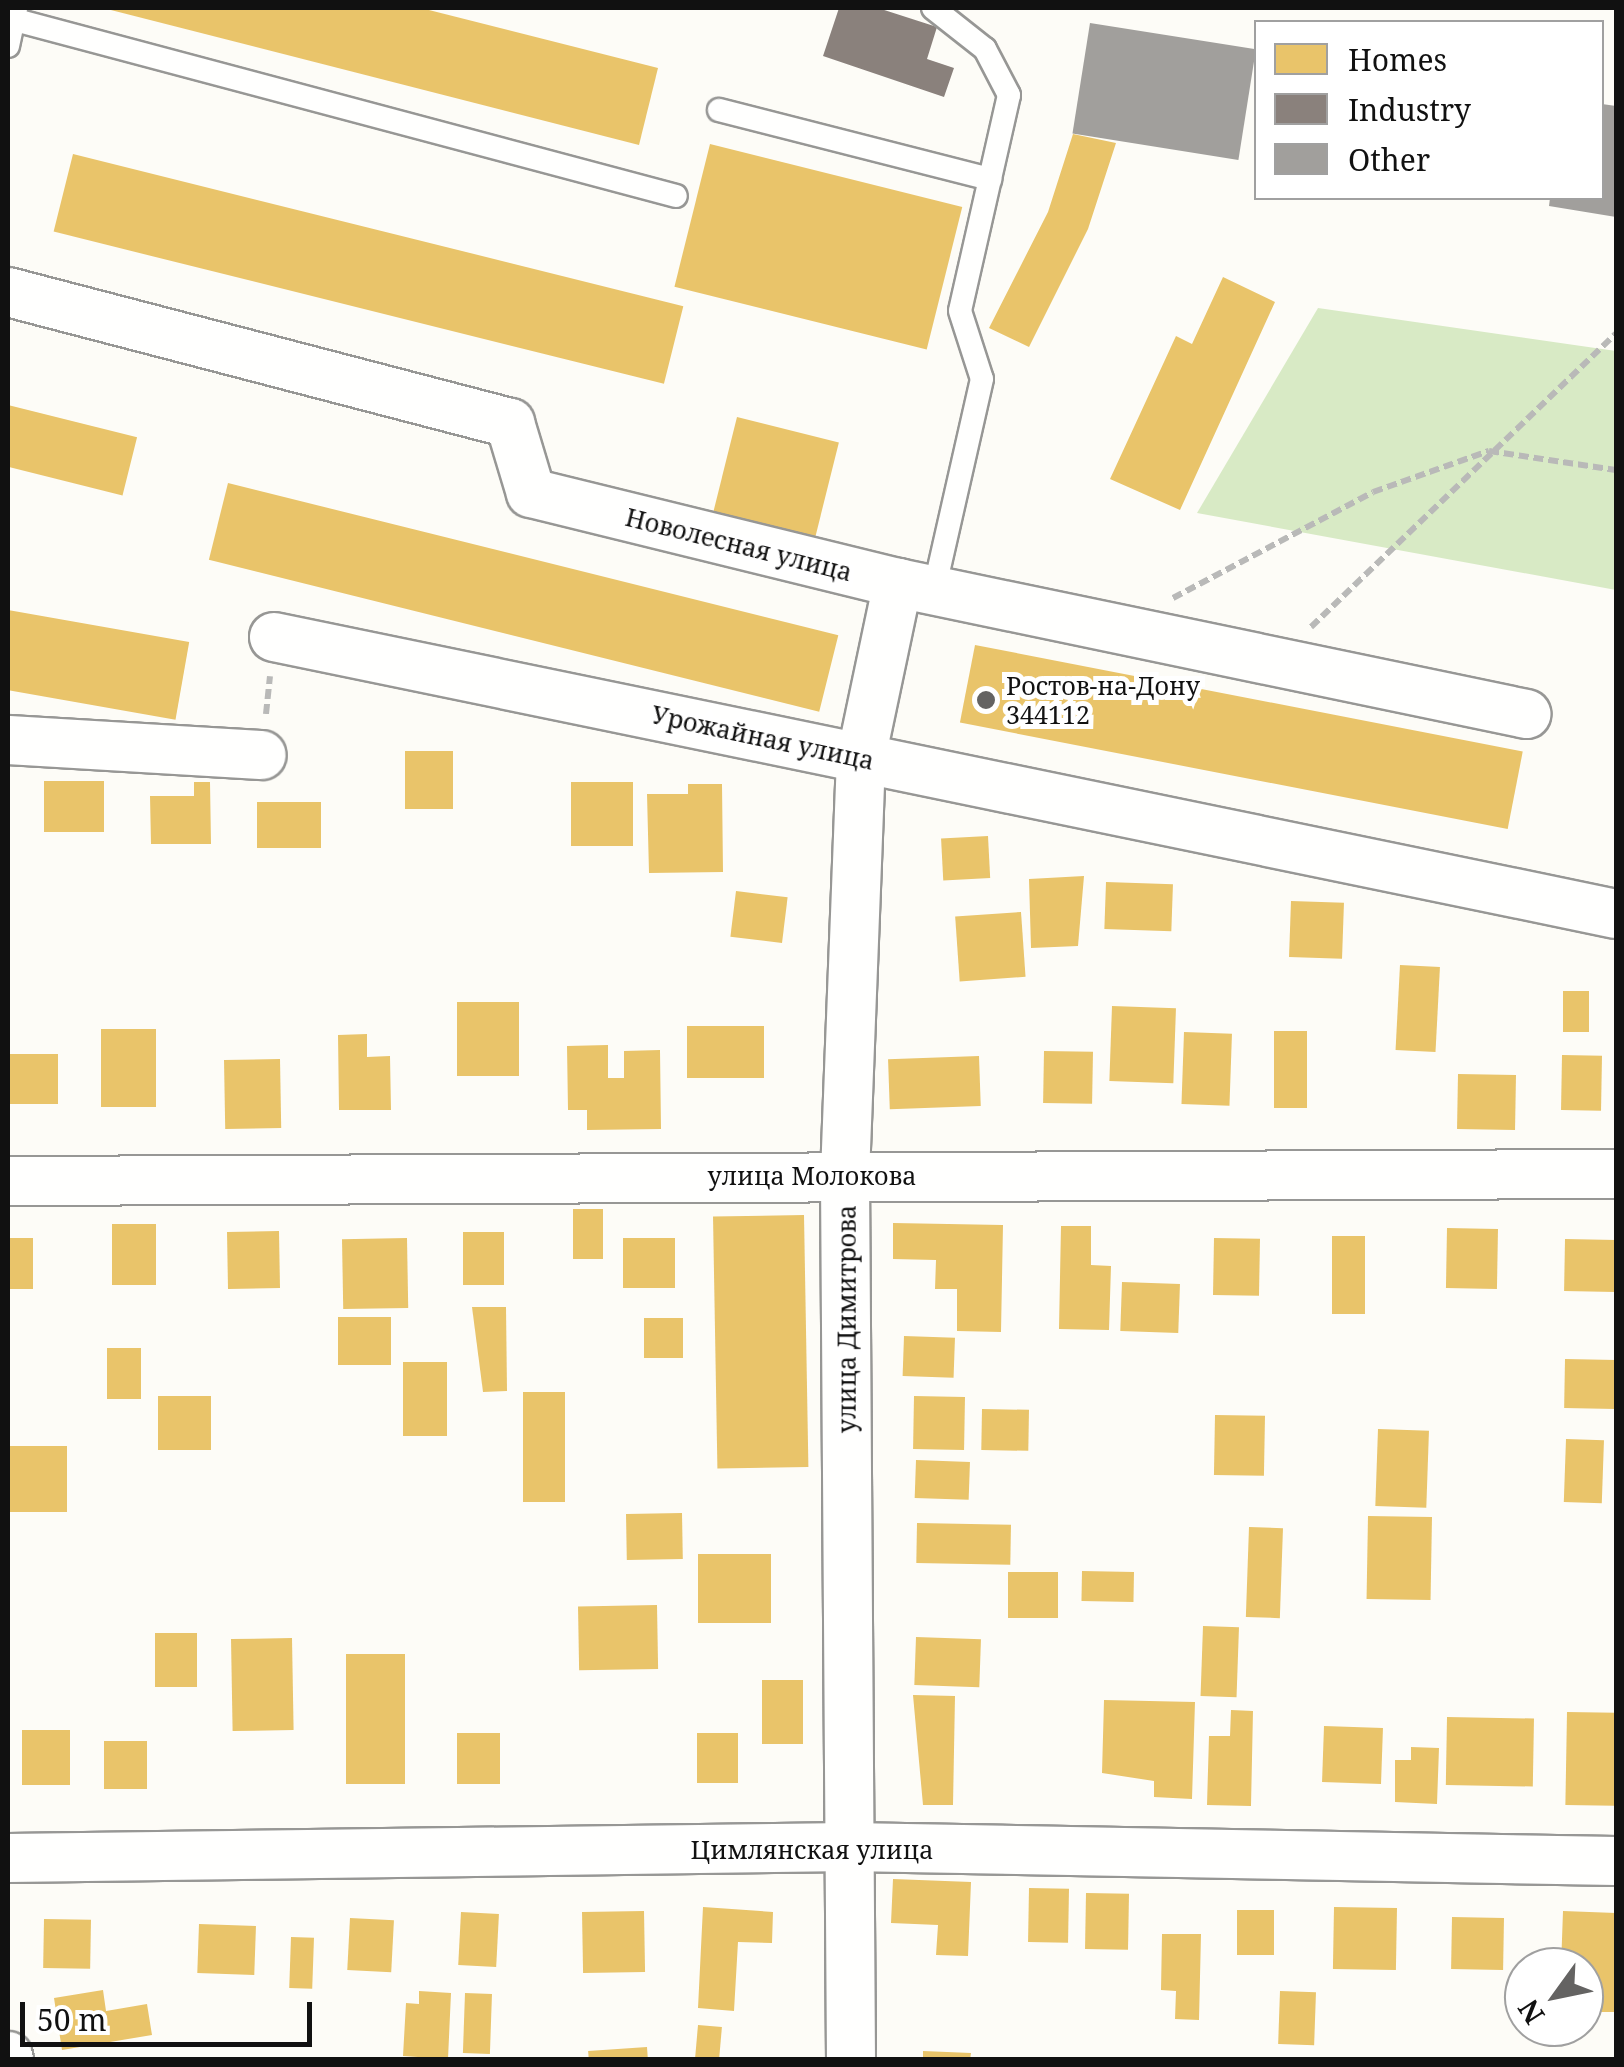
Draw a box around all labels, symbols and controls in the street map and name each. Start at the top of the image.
legend [1254,20,1604,200]
text: Homes [1348,39,1447,80]
text: Industry [1348,89,1471,130]
text: Other [1348,139,1430,180]
street label: Новолесная улица [623,501,855,587]
place label: Ростов-на-Дону 344112 [1006,671,1200,730]
marker: Ростов-на-Дону 344112 [975,689,997,711]
street label: Урожайная улица [649,699,877,775]
street label: улица Молокова [707,1160,917,1190]
street label: улица Димитрова [831,1205,861,1433]
street label: Цимлянская улица [691,1834,933,1864]
north arrow [1504,1947,1604,2047]
scale bar [25,1982,318,2044]
text: N [1509,1993,1552,2032]
text: 50 m [37,1999,107,2040]

